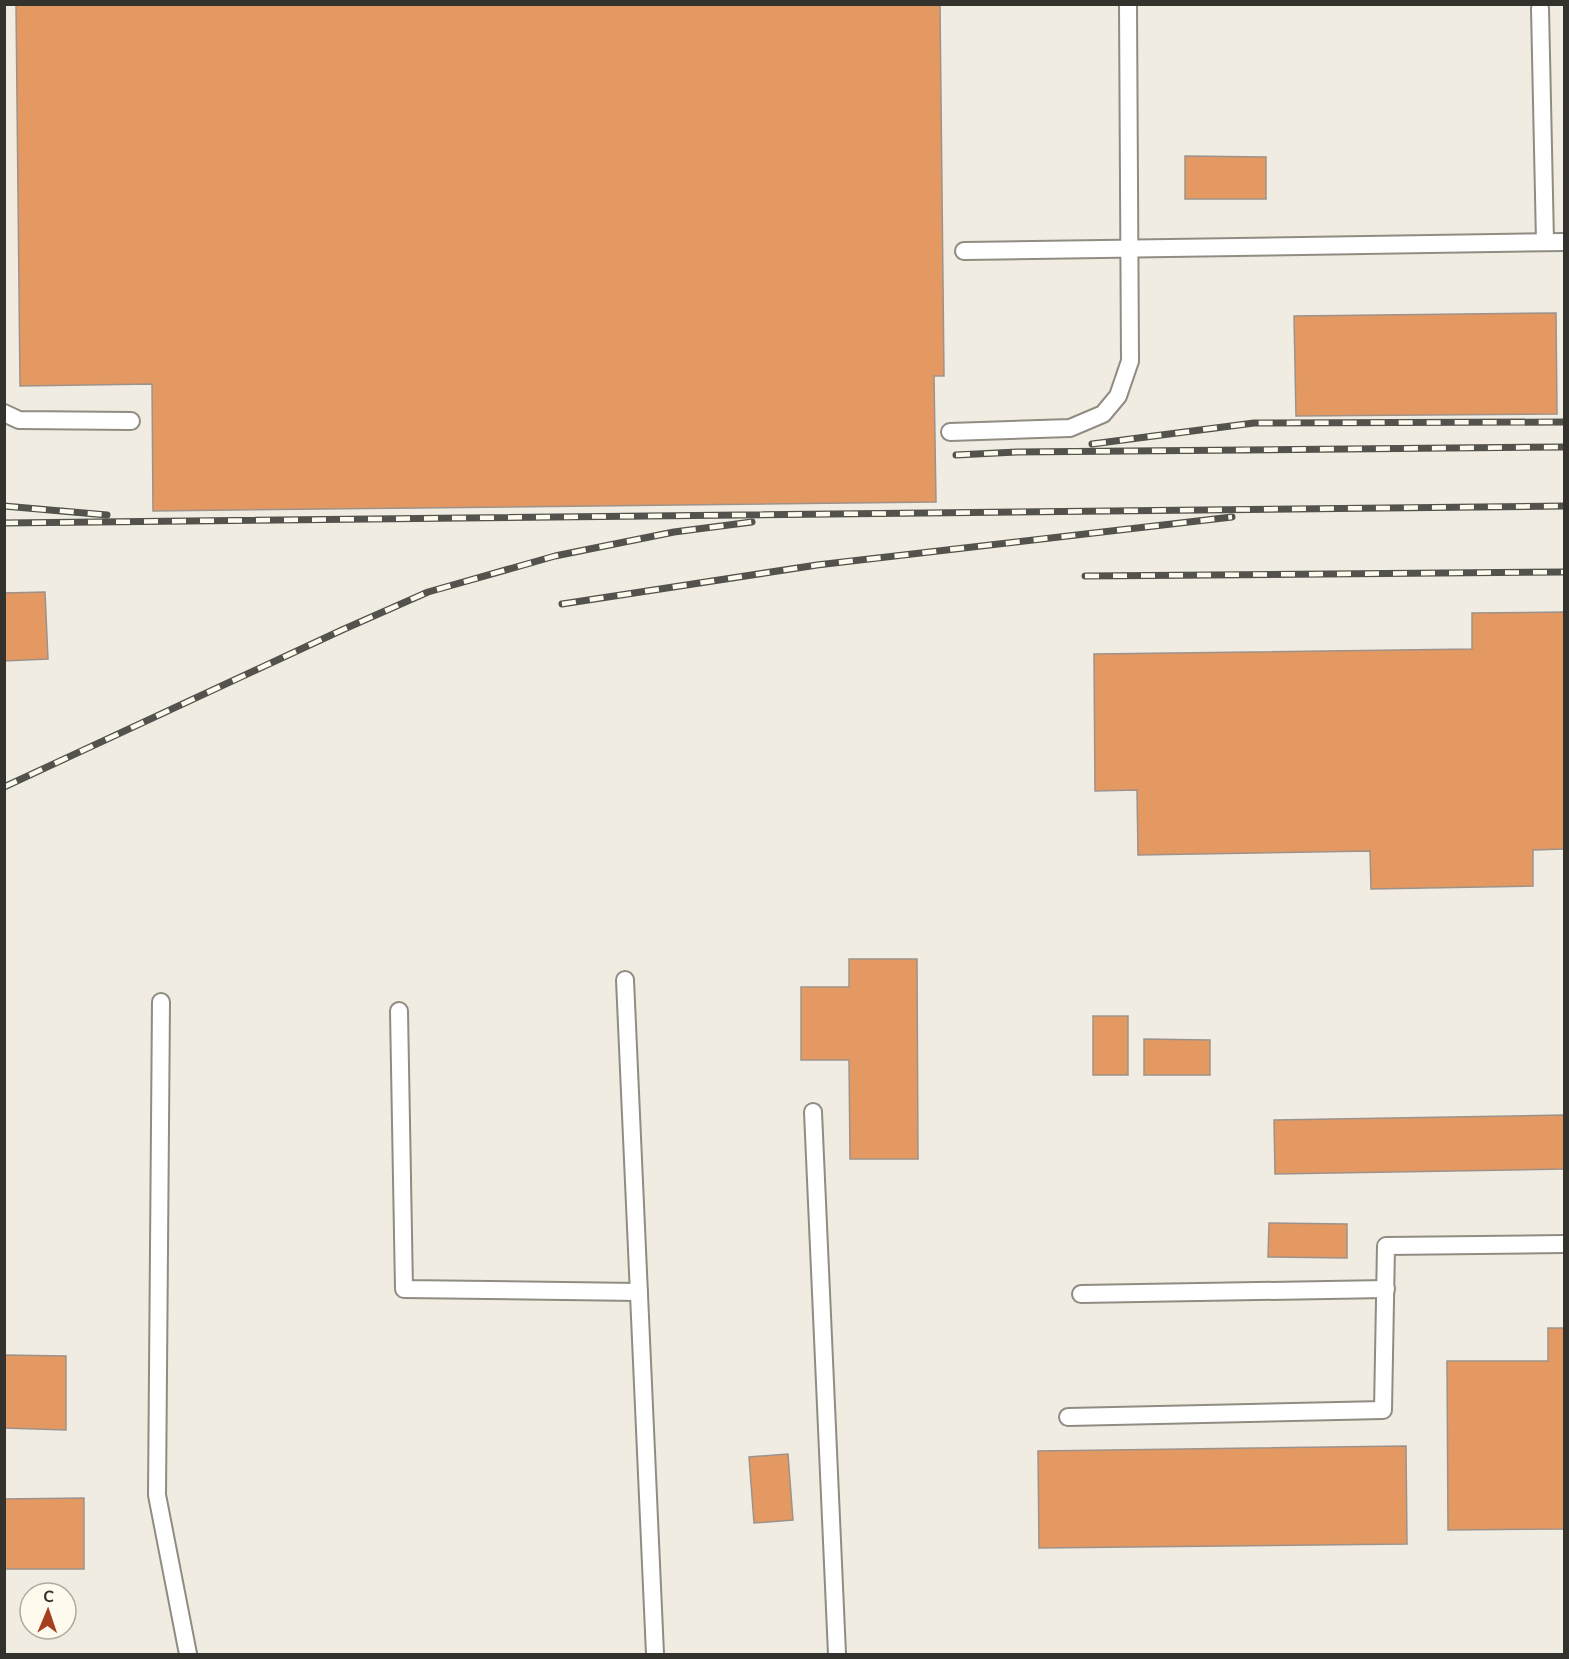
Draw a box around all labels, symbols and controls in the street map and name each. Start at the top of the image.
north arrow [18,1581,78,1641]
text: С [43,1586,54,1608]

